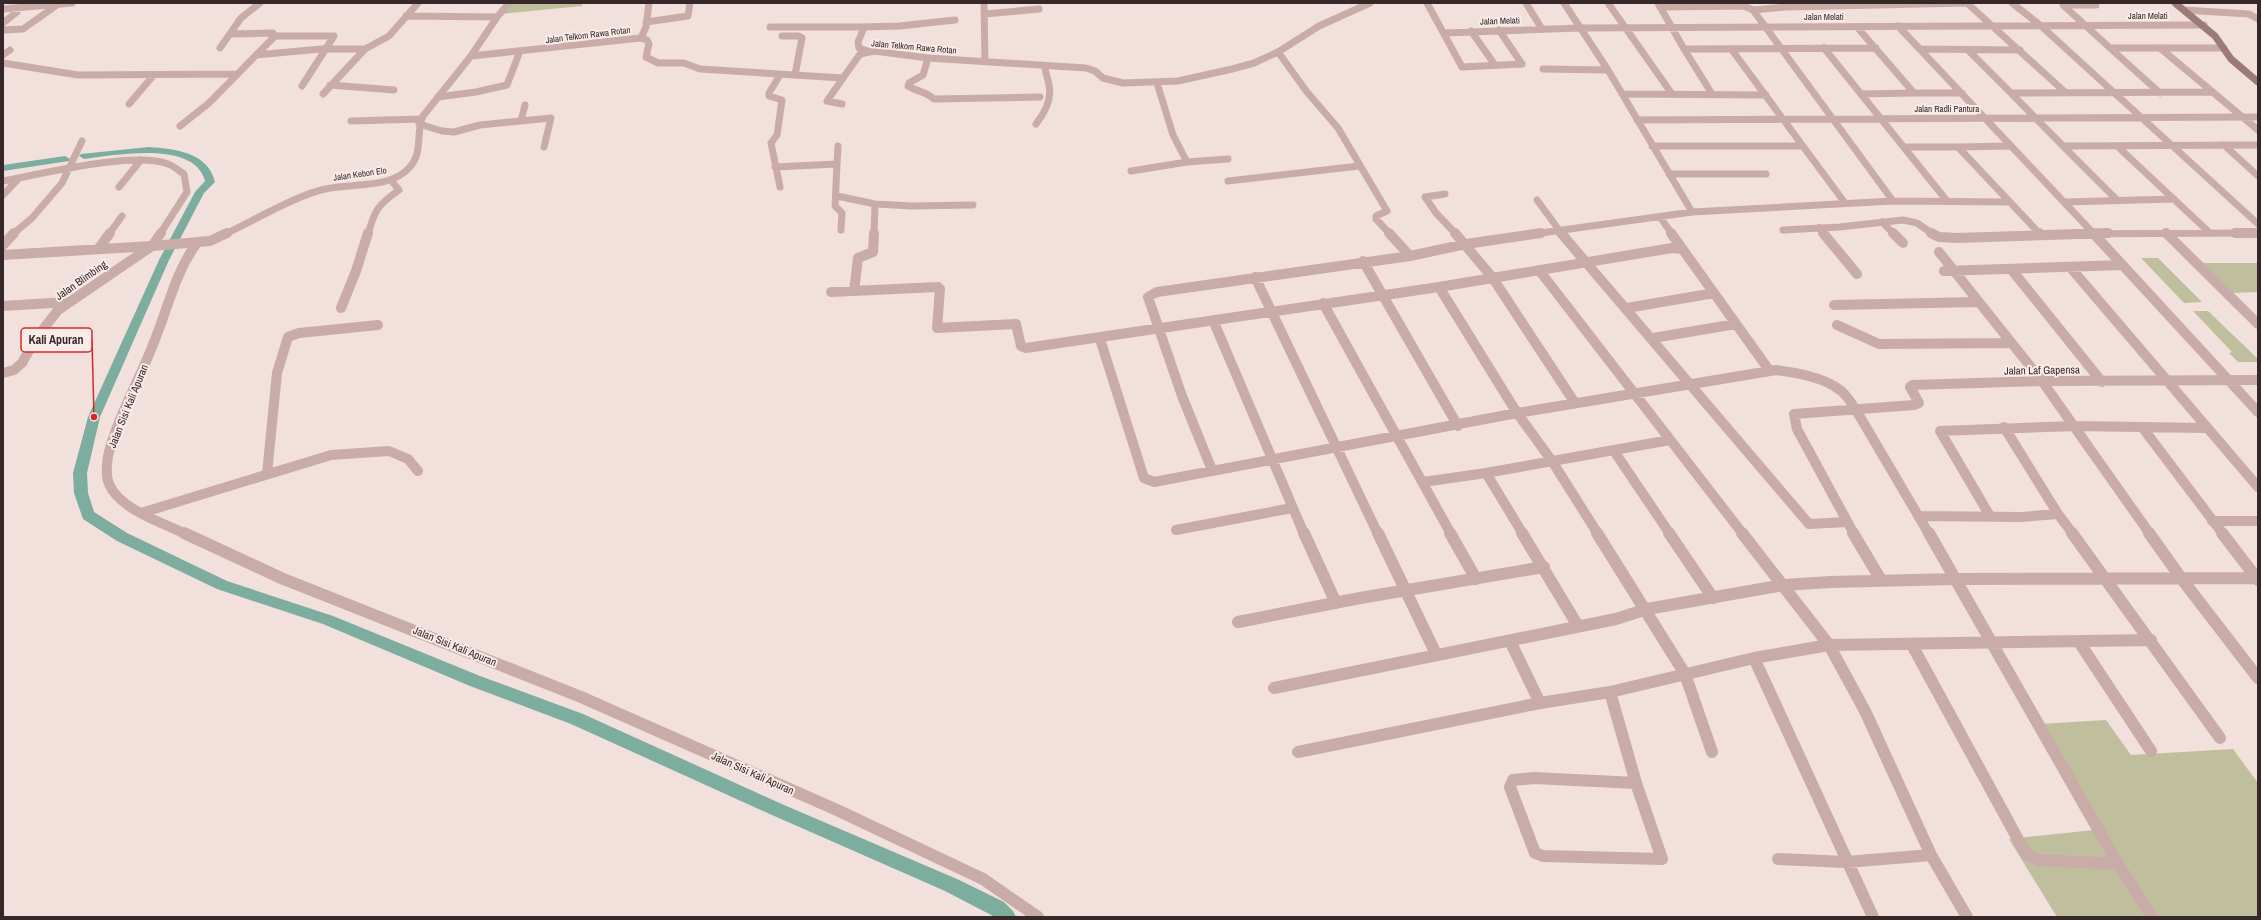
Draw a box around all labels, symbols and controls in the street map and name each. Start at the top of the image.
street label: Jalan Melati [2128,10,2168,22]
street label: Jalan Melati [1804,11,1844,23]
street label: Jalan Melati [1480,14,1520,28]
street label: Jalan Telkom Rawa Rotan [545,24,631,46]
street label: Jalan Telkom Rawa Rotan [871,37,957,57]
street label: Jalan Radli Pantura [1915,103,1979,115]
street label: Jalan Kebon Elo [333,164,387,184]
street label: Jalan Blimbing [53,257,109,303]
callout: Kali Apuran [21,328,92,352]
text: Kali Apuran [29,332,83,348]
street label: Jalan Sisi Kali Apuran [105,362,151,450]
street label: Jalan Laf Gapensa [2004,362,2080,378]
street label: Jalan Sisi Kali Apuran [411,623,499,669]
street label: Jalan Sisi Kali Apuran [710,749,796,797]

